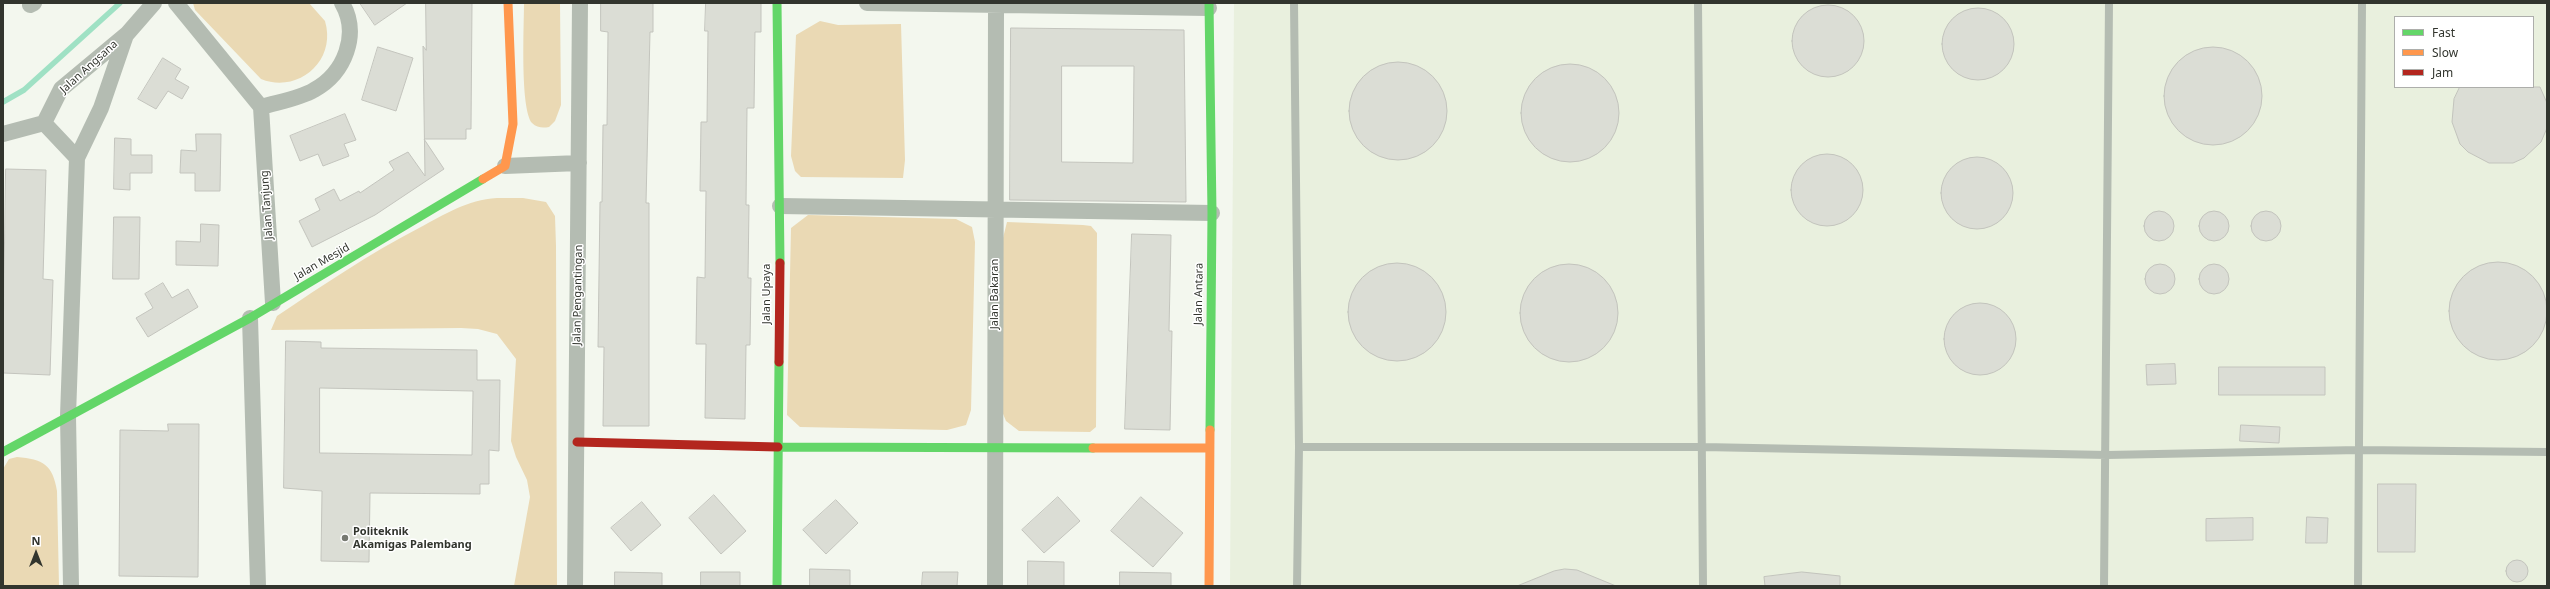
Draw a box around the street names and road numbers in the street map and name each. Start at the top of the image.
street label: Jalan Angsana [58,38,120,96]
street label: Jalan Tanjung [258,170,276,240]
street label: Jalan Mesjid [292,241,352,283]
street label: Jalan Pengantingan [571,245,585,345]
street label: Jalan Bakaran [988,259,1002,329]
street label: Jalan Antara [1192,263,1206,325]
street label: Jalan Upaya [760,264,774,324]

